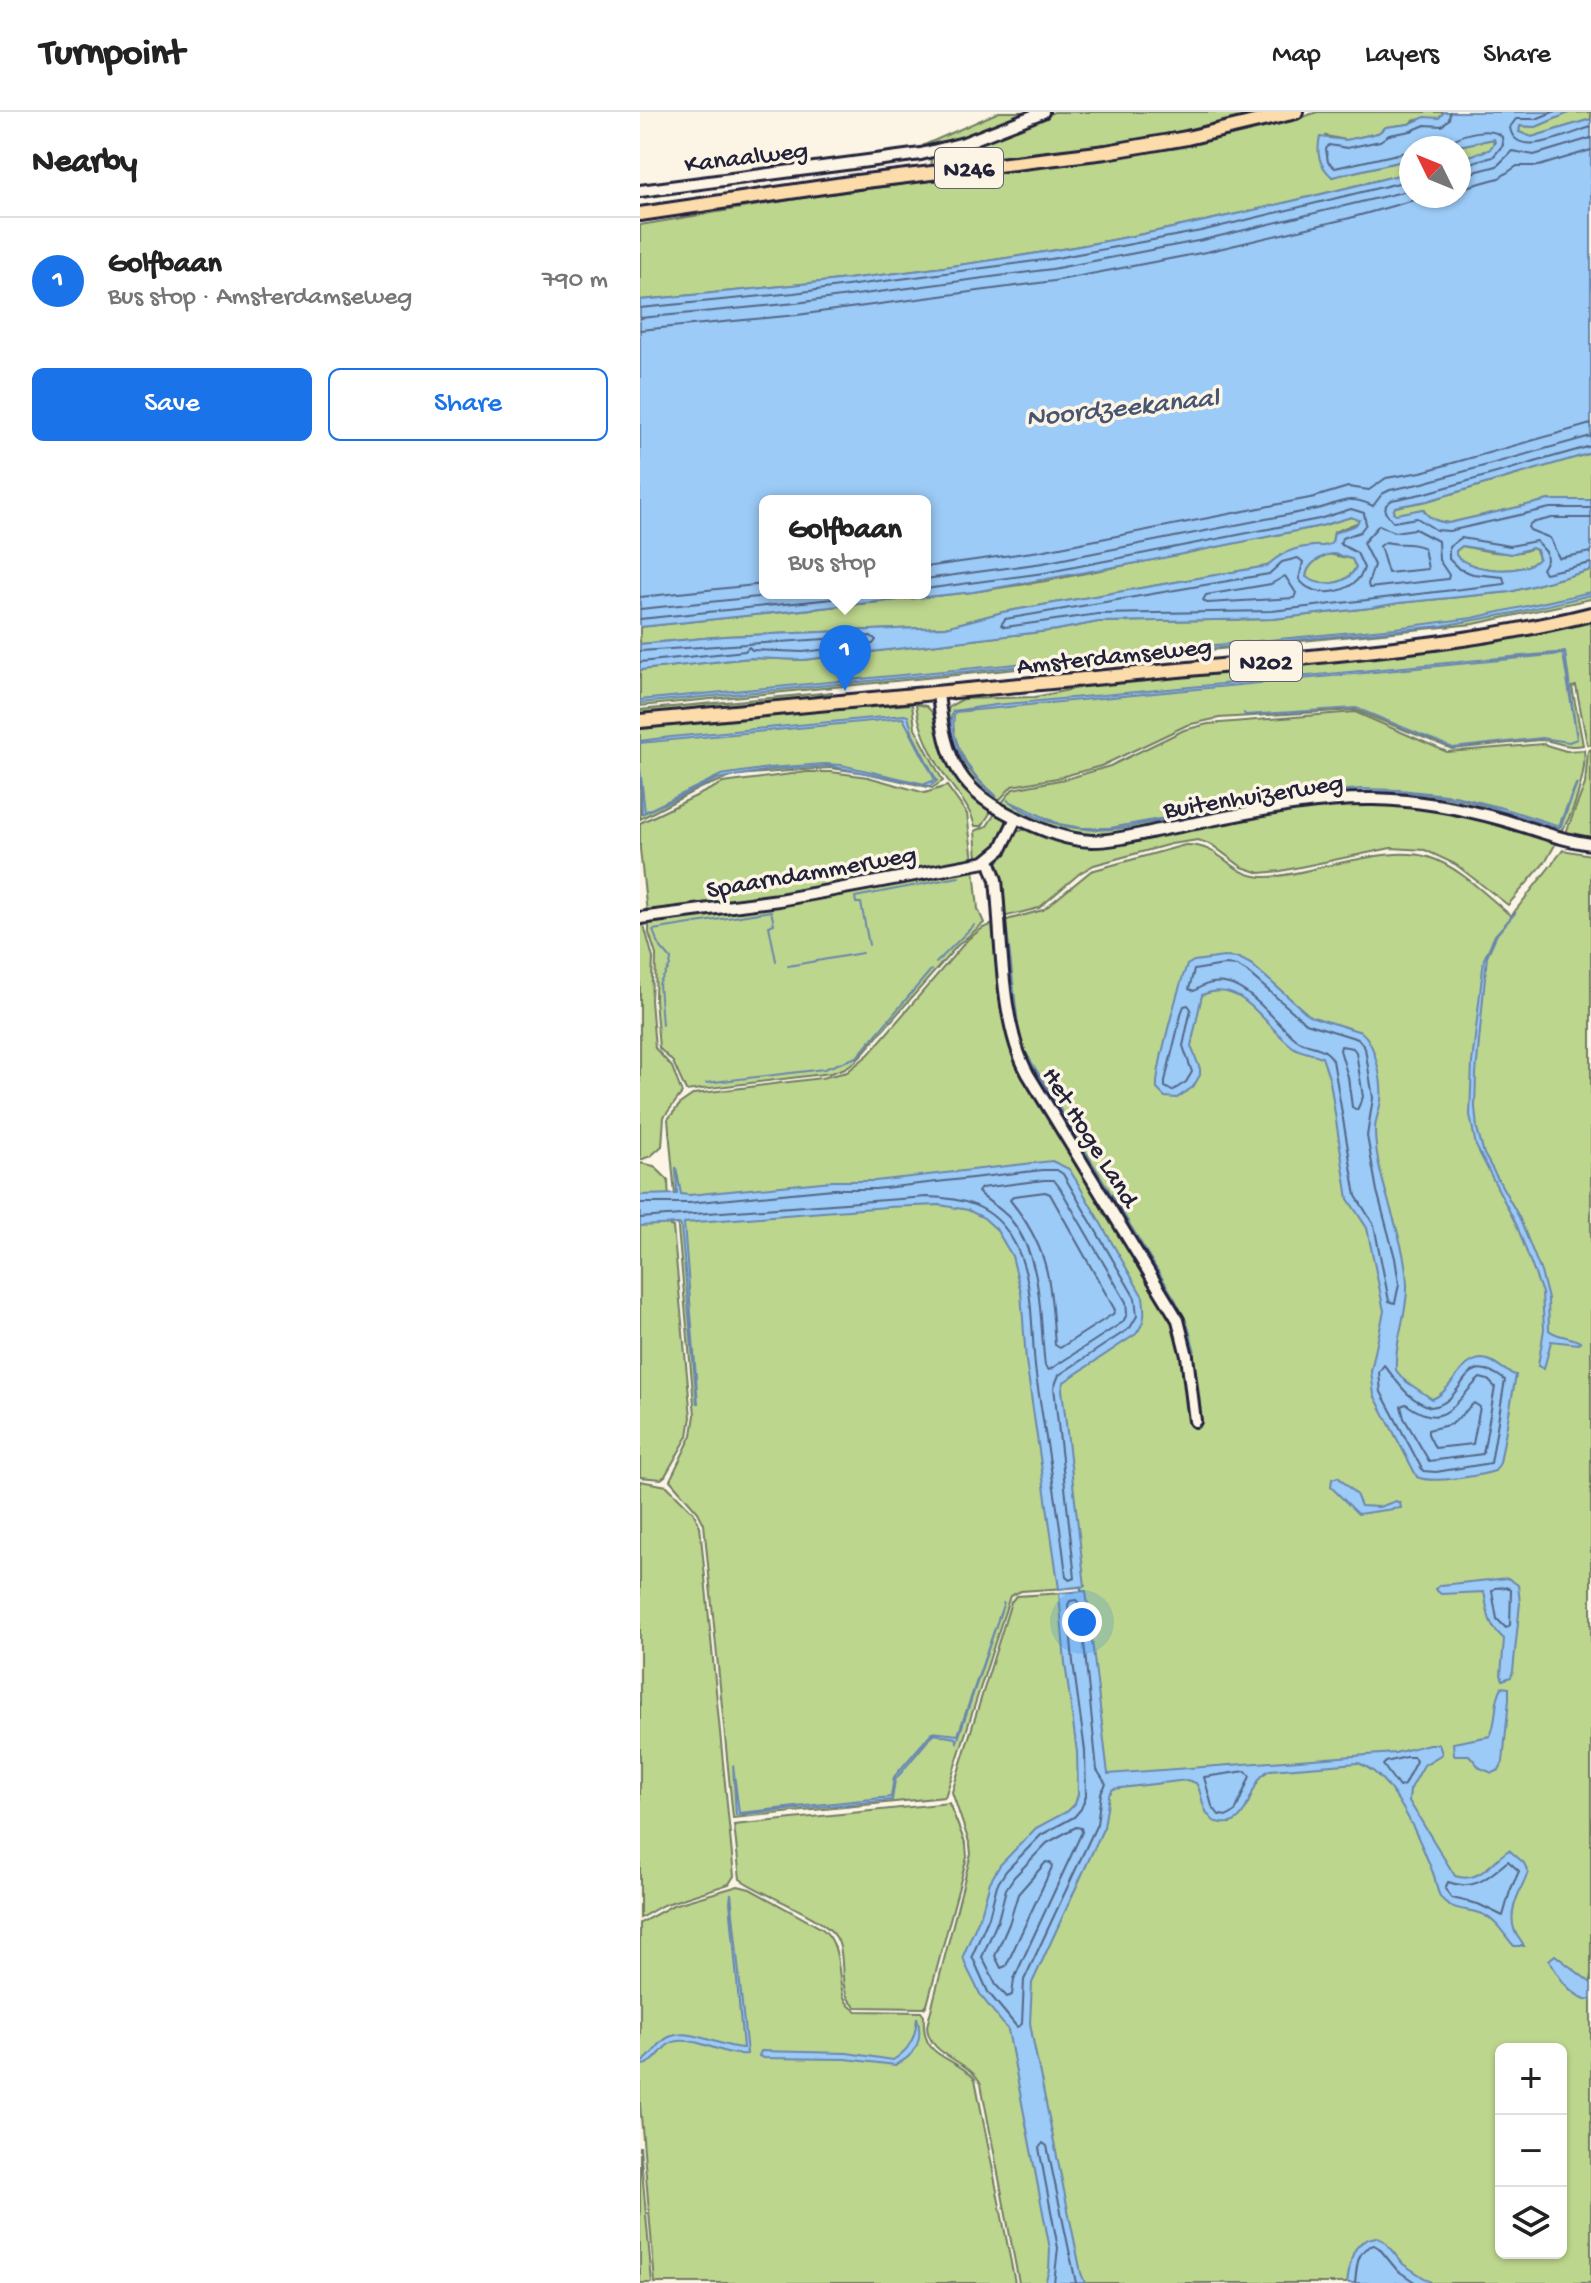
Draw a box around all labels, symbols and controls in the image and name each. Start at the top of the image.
text: Turnpoint [40,33,184,77]
text: Map [1272,39,1321,72]
text: Layers [1365,39,1439,72]
text: Share [1483,39,1551,72]
north arrow [1399,136,1471,208]
street label: Kanaalweg [683,137,810,182]
text: Nearby [32,144,137,184]
road number: N246 [935,148,1003,188]
text: Golfbaan [108,248,222,283]
text: 1 [53,266,63,297]
text: 790 m [542,266,608,297]
text: Bus stop · Amsterdamseweg [108,283,412,314]
button: Save [32,368,312,441]
button: Share [328,368,608,441]
water label: Noordzeekanaal [1025,383,1222,436]
popup [759,495,931,599]
text: Golfbaan [788,514,902,549]
text: Bus stop [788,549,876,580]
pin: 1 [819,625,871,691]
street label: Amsterdamseweg [1015,633,1214,684]
road number: N202 [1230,641,1302,681]
street label: Buitenhuizerweg [1161,769,1346,828]
street label: Spaarndammerweg [704,841,919,908]
street label: Het Hoge Land [1033,1063,1144,1216]
your location [1062,1602,1102,1642]
map controls [1495,2043,1567,2259]
button: + [1495,2043,1567,2115]
button: − [1495,2115,1567,2187]
button: layers [1495,2187,1567,2259]

